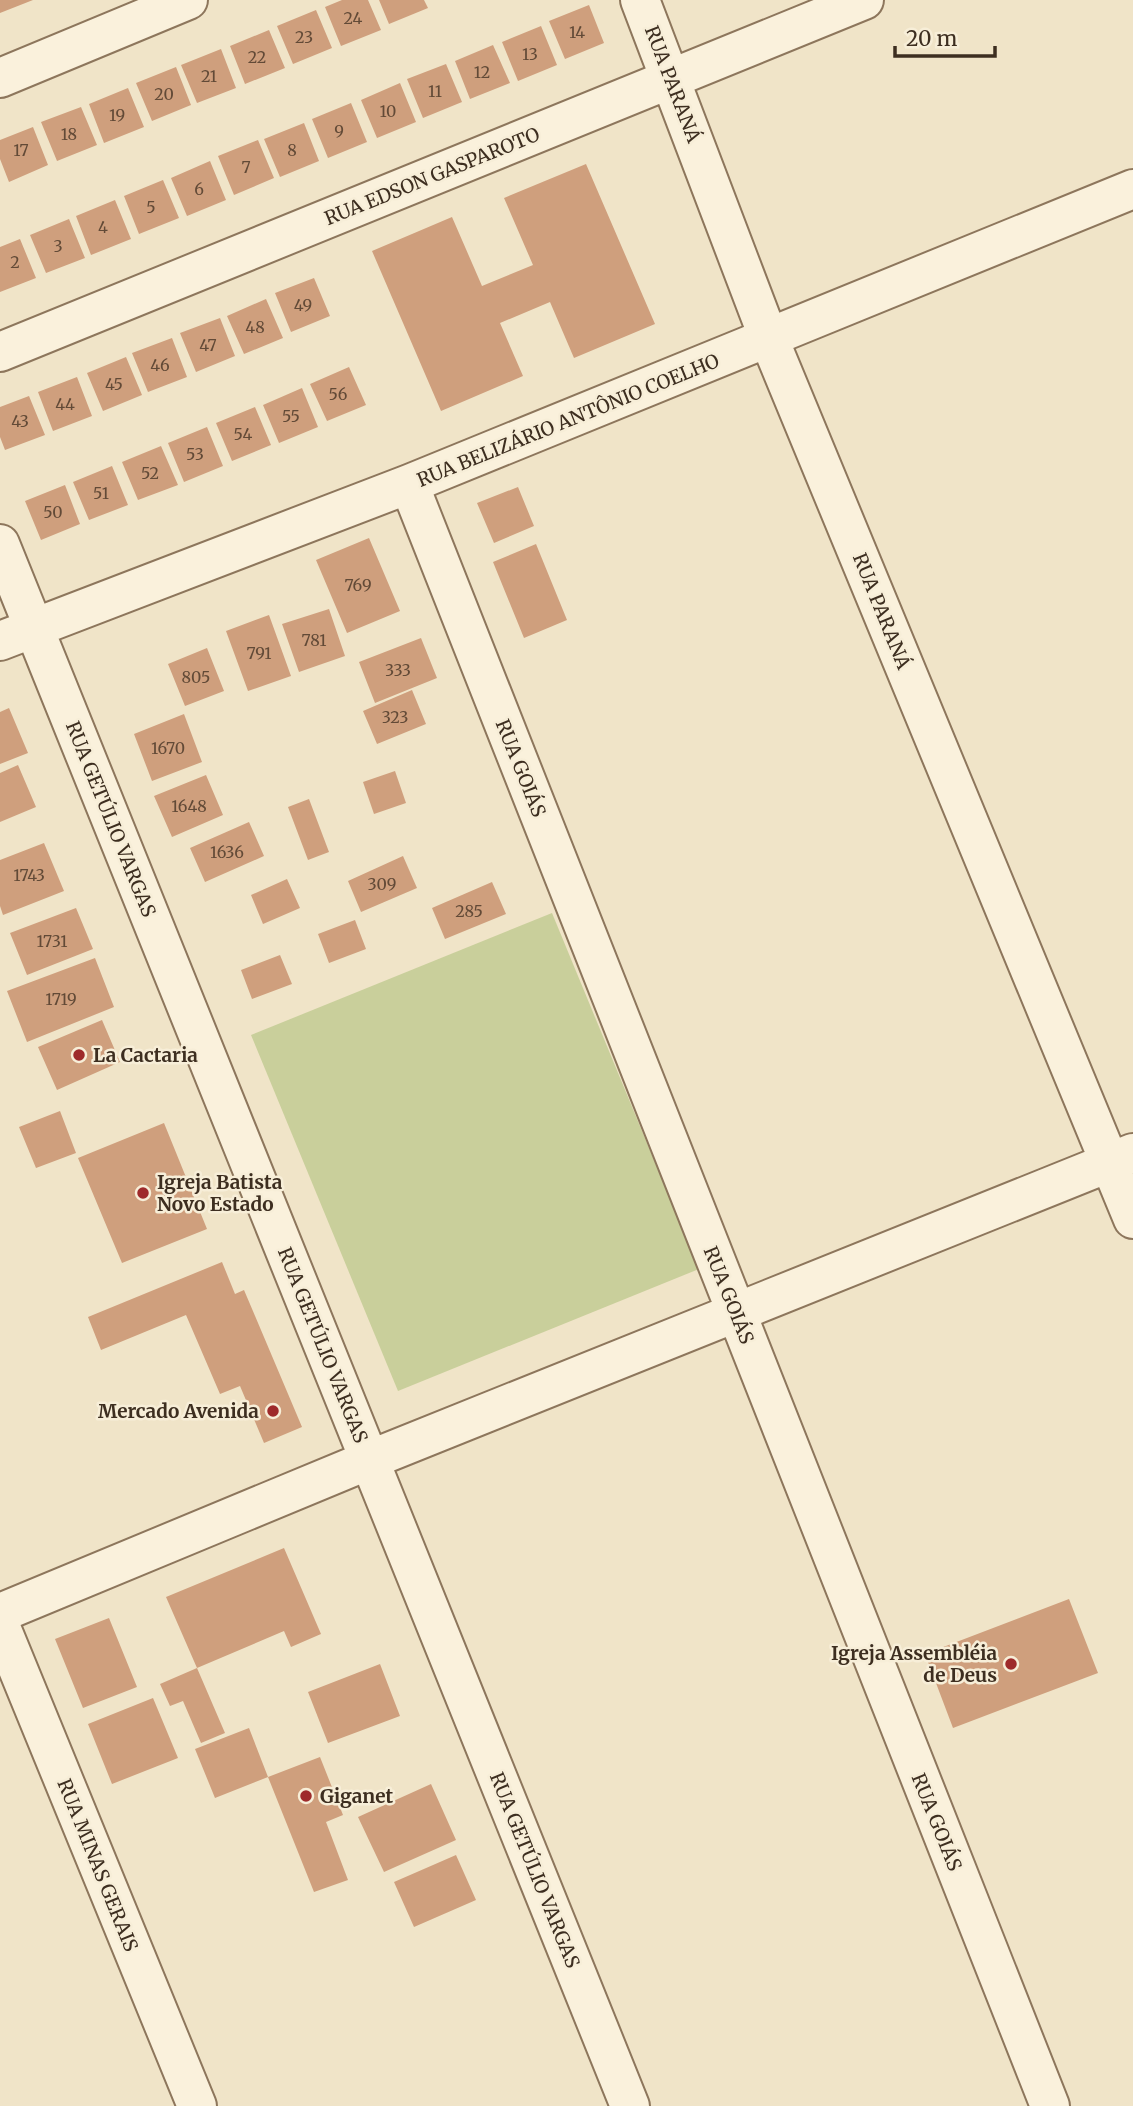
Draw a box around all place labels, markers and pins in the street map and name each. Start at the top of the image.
place label: La Cactaria [93,1043,198,1067]
marker: La Cactaria [71,1047,87,1063]
place label: Igreja Batista Novo Estado [157,1170,283,1216]
marker: Igreja Batista Novo Estado [135,1185,151,1201]
place label: Mercado Avenida [98,1399,259,1423]
marker: Mercado Avenida [265,1403,281,1419]
place label: Igreja Assembléia de Deus [831,1641,997,1687]
marker: Igreja Assembléia de Deus [1003,1656,1019,1672]
place label: Giganet [320,1784,394,1808]
marker: Giganet [298,1788,314,1804]

